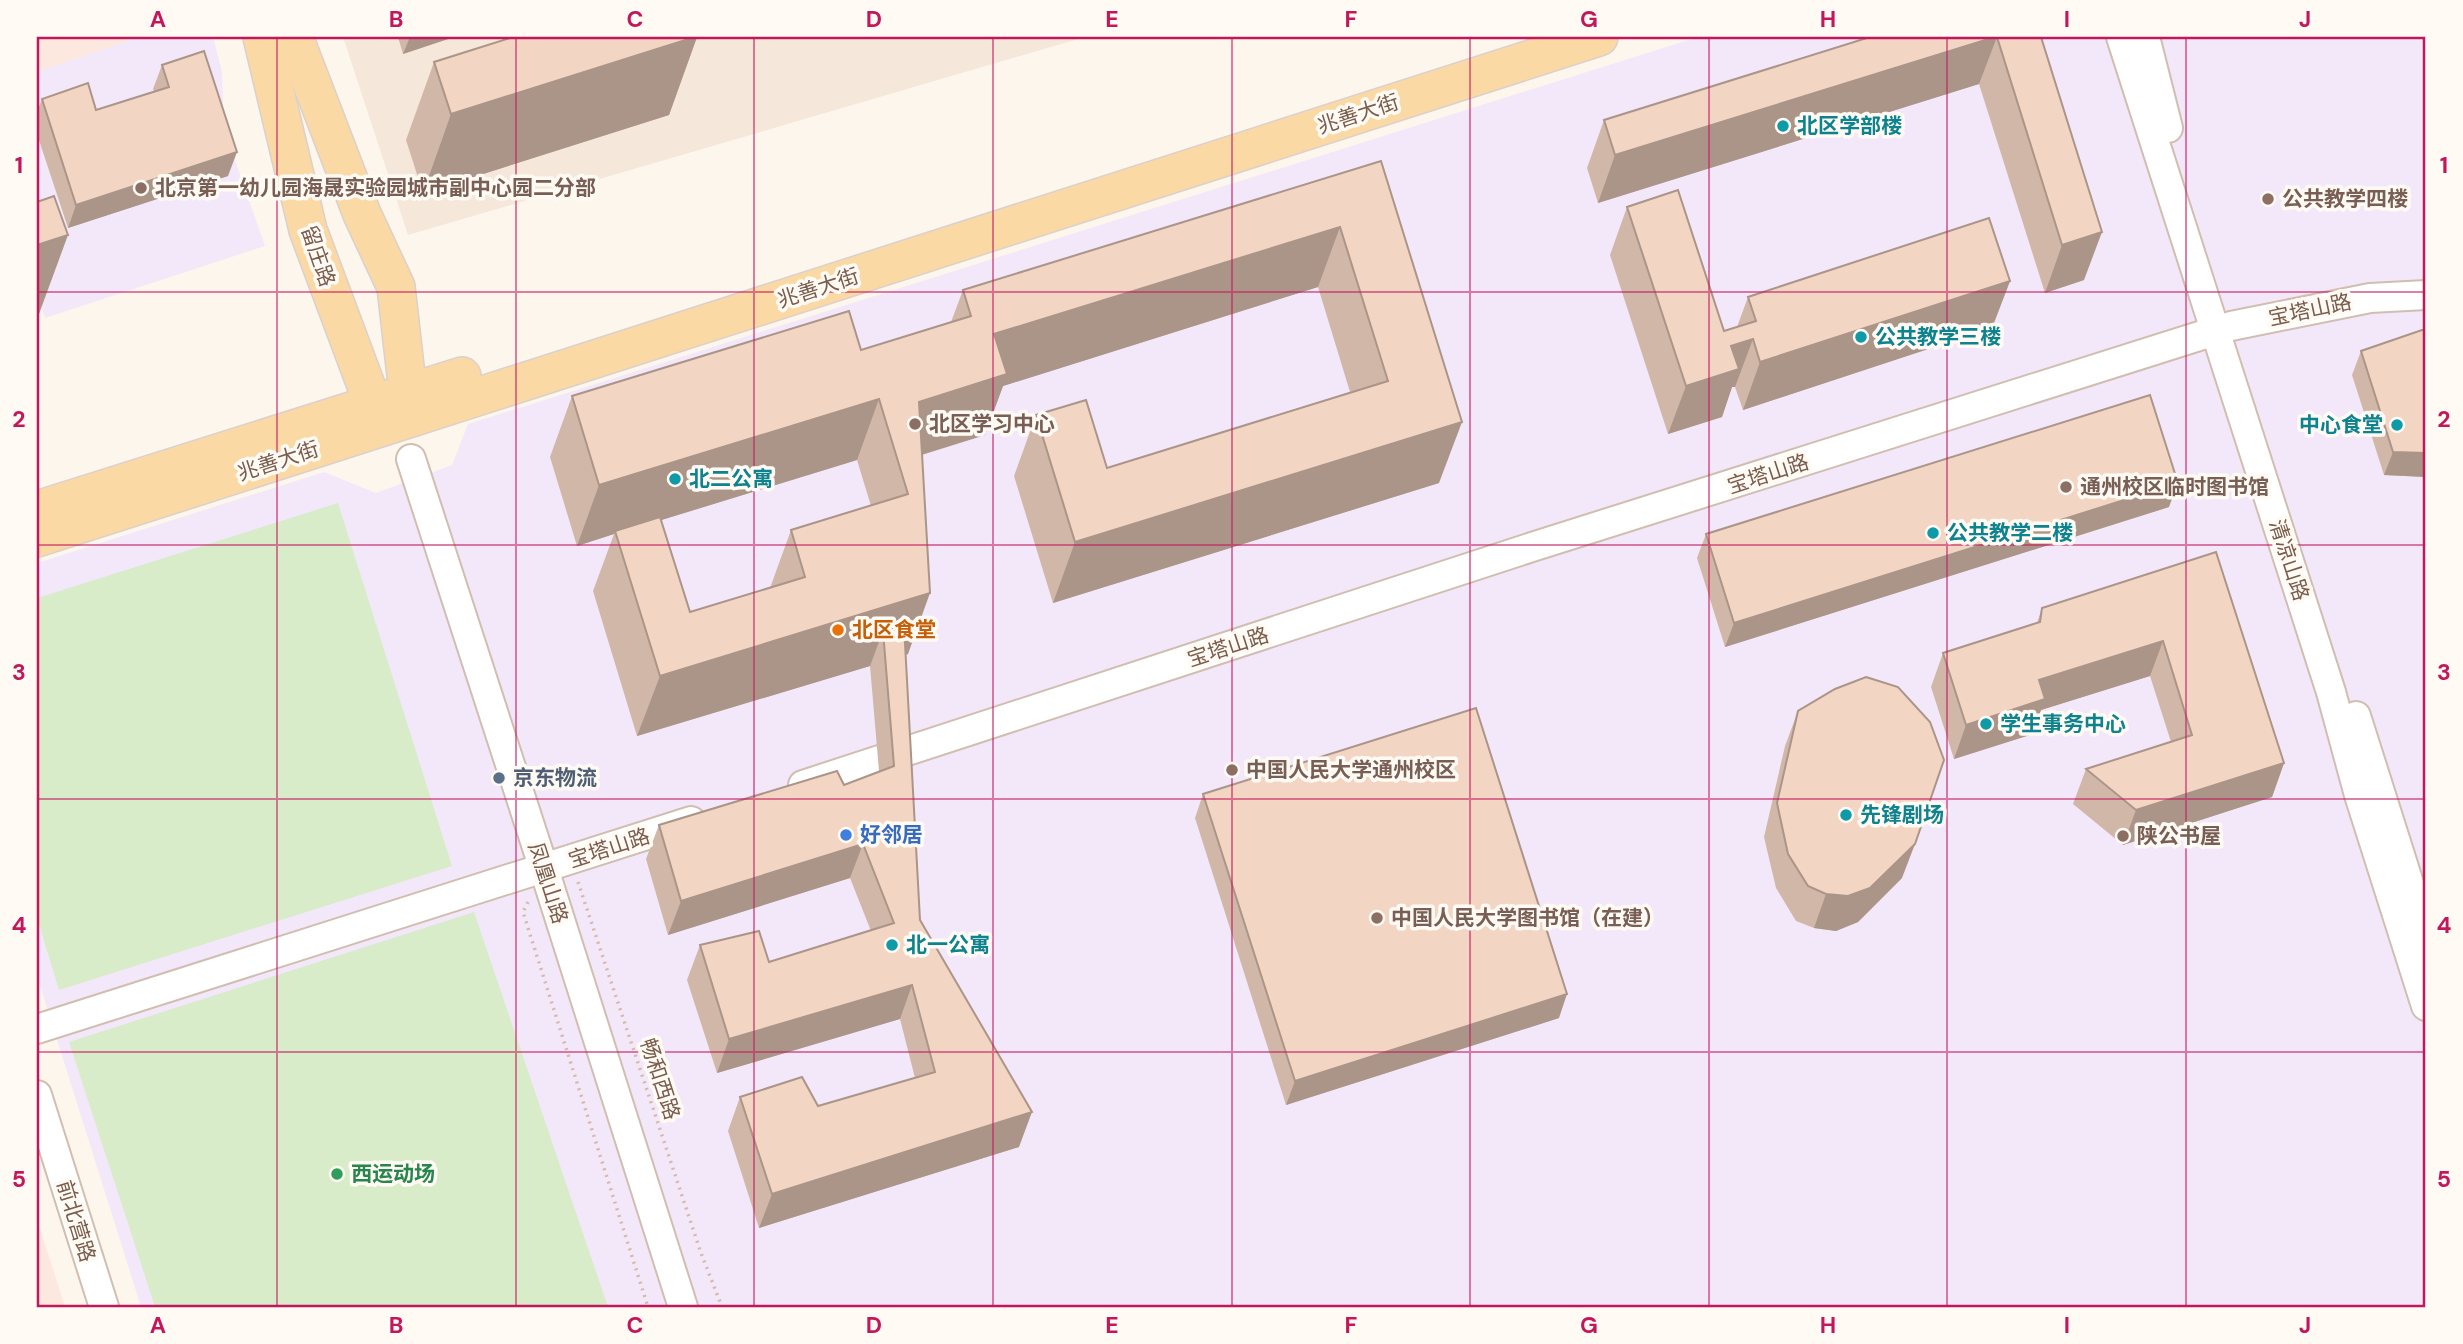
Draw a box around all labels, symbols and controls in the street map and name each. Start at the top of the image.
text: A [150,4,166,34]
text: B [389,4,403,34]
text: C [627,4,643,34]
text: D [866,4,882,34]
text: E [1105,4,1119,34]
text: F [1345,4,1358,34]
text: G [1580,4,1598,34]
text: H [1820,4,1836,34]
text: I [2064,4,2070,34]
text: J [2299,4,2311,34]
street label: 兆善大街 [1314,88,1402,140]
place label: 北区学部楼 [1797,112,1902,140]
marker: 北区学部楼 [1775,118,1791,134]
text: 1 [15,150,23,180]
text: 1 [2440,150,2448,180]
place label: 北京第一幼儿园海晟实验园城市副中心园二分部 [155,174,596,202]
marker: 北京第一幼儿园海晟实验园城市副中心园二分部 [133,180,149,196]
place label: 公共教学四楼 [2282,185,2408,213]
marker: 公共教学四楼 [2260,191,2276,207]
street label: 留庄路 [295,222,341,290]
street label: 兆善大街 [774,262,862,314]
street label: 宝塔山路 [2266,288,2354,332]
place label: 公共教学三楼 [1875,323,2001,351]
marker: 公共教学三楼 [1853,329,1869,345]
text: 2 [12,404,26,434]
text: 2 [2437,404,2451,434]
place label: 北区学习中心 [929,410,1055,438]
place label: 中心食堂 [2299,411,2383,439]
marker: 北区学习中心 [907,416,923,432]
marker: 中心食堂 [2389,417,2405,433]
street label: 兆善大街 [234,435,322,487]
street label: 宝塔山路 [1724,448,1812,500]
place label: 北二公寓 [689,465,773,493]
marker: 北二公寓 [667,471,683,487]
place label: 通州校区临时图书馆 [2080,473,2269,501]
marker: 通州校区临时图书馆 [2058,479,2074,495]
street label: 清凉山路 [2263,516,2315,604]
place label: 公共教学二楼 [1947,519,2073,547]
marker: 公共教学二楼 [1925,525,1941,541]
place label: 北区食堂 [852,616,936,644]
street label: 宝塔山路 [1184,621,1272,673]
marker: 北区食堂 [830,622,846,638]
text: 3 [12,657,26,687]
text: 3 [2437,657,2451,687]
place label: 学生事务中心 [2000,710,2126,738]
marker: 学生事务中心 [1978,716,1994,732]
place label: 中国人民大学通州校区 [1246,756,1456,784]
marker: 中国人民大学通州校区 [1224,762,1240,778]
place label: 京东物流 [513,764,597,792]
marker: 京东物流 [491,770,507,786]
place label: 先锋剧场 [1860,801,1944,829]
marker: 先锋剧场 [1838,807,1854,823]
place label: 好邻居 [860,821,923,849]
street label: 宝塔山路 [565,822,653,874]
place label: 陕公书屋 [2137,822,2221,850]
marker: 好邻居 [838,827,854,843]
marker: 陕公书屋 [2115,828,2131,844]
street label: 凤凰山路 [522,839,574,927]
place label: 中国人民大学图书馆（在建） [1391,904,1664,932]
text: 4 [12,910,27,940]
marker: 中国人民大学图书馆（在建） [1369,910,1385,926]
text: 4 [2437,910,2452,940]
place label: 北一公寓 [906,931,990,959]
marker: 北一公寓 [884,937,900,953]
street label: 畅和西路 [634,1035,686,1123]
place label: 西运动场 [351,1160,435,1188]
text: 5 [12,1164,26,1194]
text: 5 [2437,1164,2451,1194]
marker: 西运动场 [329,1166,345,1182]
street label: 前北营路 [50,1177,102,1265]
text: A [150,1310,166,1340]
text: B [389,1310,403,1340]
text: C [627,1310,643,1340]
text: D [866,1310,882,1340]
text: E [1105,1310,1119,1340]
text: F [1345,1310,1358,1340]
text: G [1580,1310,1598,1340]
text: H [1820,1310,1836,1340]
text: I [2064,1310,2070,1340]
text: J [2299,1310,2311,1340]

